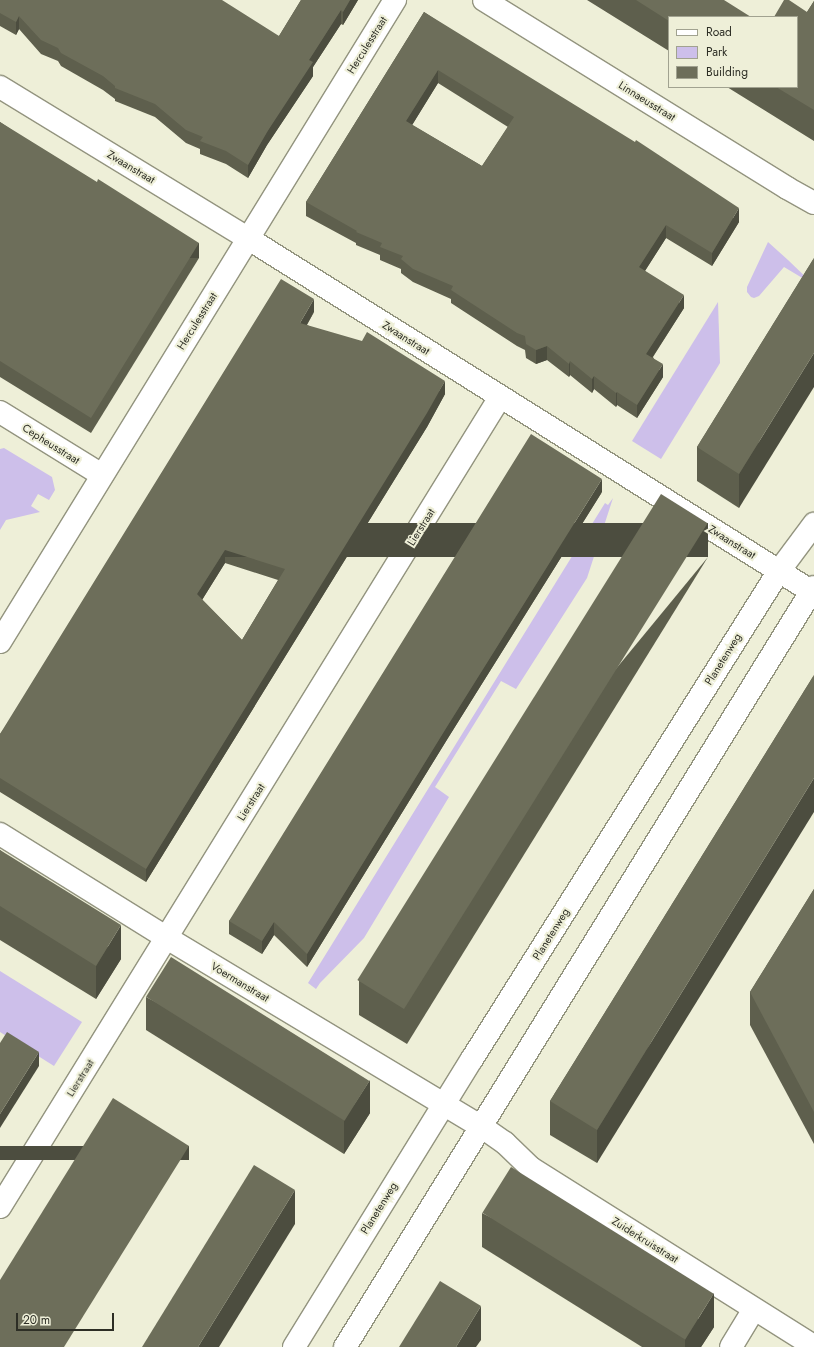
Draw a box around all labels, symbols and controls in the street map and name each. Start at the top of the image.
street label: Herculesstraat [344,14,390,76]
legend [668,16,798,88]
text: Road [706,23,732,41]
text: Park [706,43,727,61]
text: Building [706,63,748,81]
street label: Linnaeusstraat [616,78,678,124]
street label: Zwaanstraat [105,148,157,186]
street label: Herculesstraat [174,290,220,352]
street label: Zwaanstraat [380,318,432,358]
street label: Cepheusstraat [20,421,82,467]
street label: Lierstraat [404,506,438,548]
street label: Zwaanstraat [706,522,758,562]
street label: Planetenweg [702,631,744,687]
street label: Lierstraat [234,781,268,823]
street label: Planetenweg [530,906,572,962]
street label: Voermanstraat [209,959,271,1005]
street label: Lierstraat [63,1057,97,1099]
street label: Planetenweg [358,1180,400,1236]
street label: Zuiderkruisstraat [609,1214,681,1266]
scale bar [18,1305,116,1331]
text: 20 m [23,1311,50,1329]

